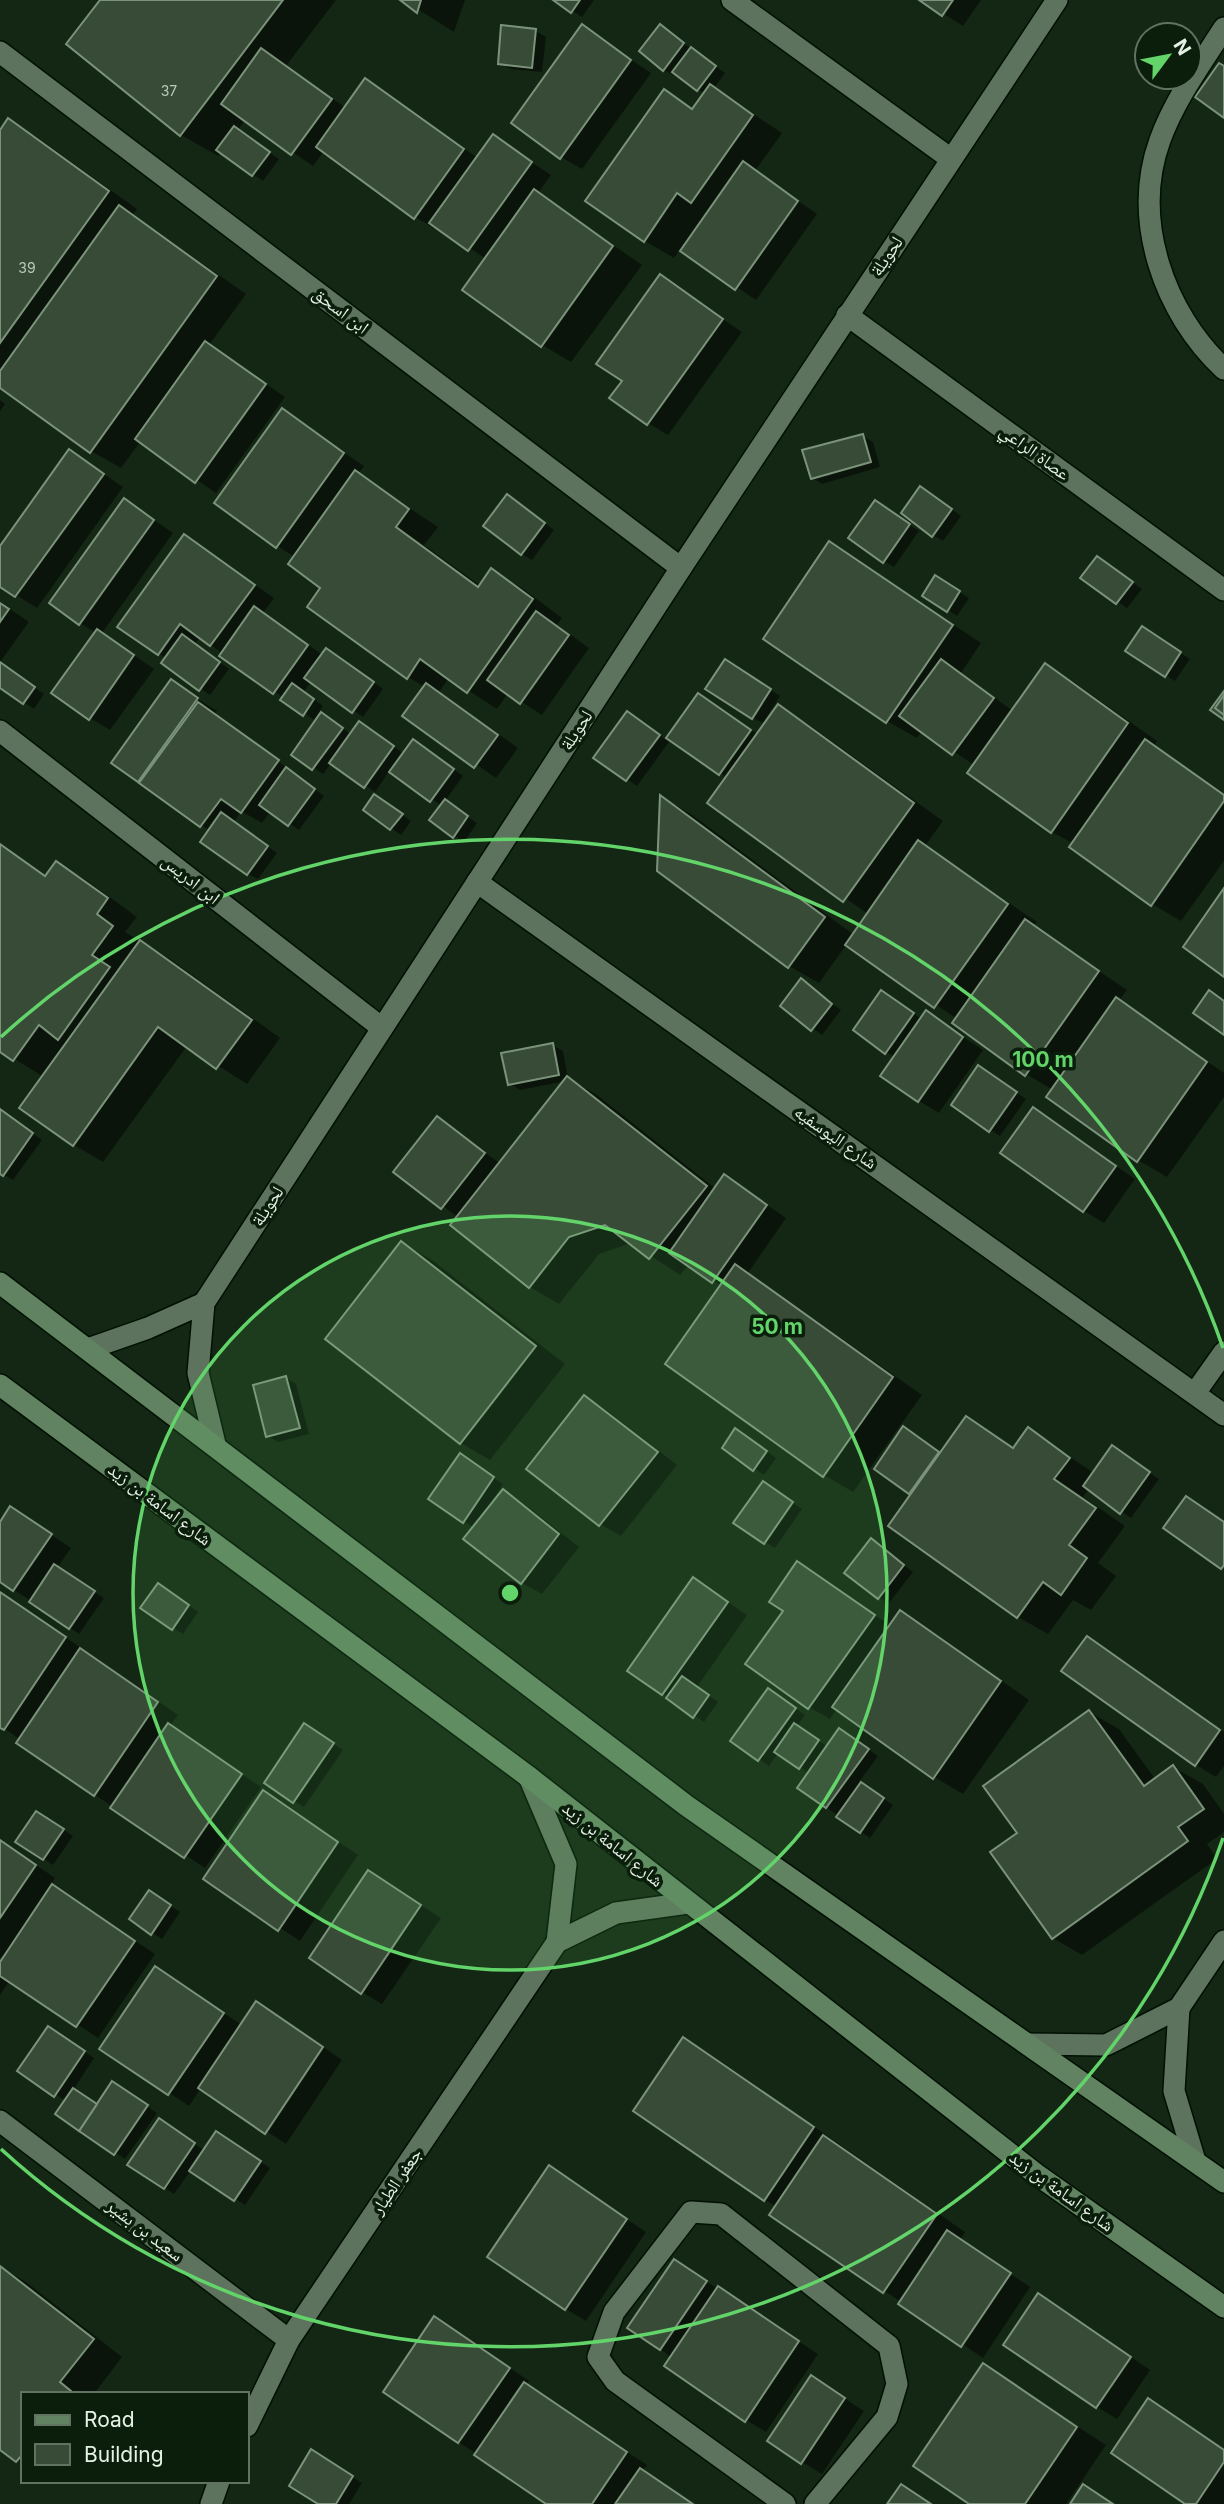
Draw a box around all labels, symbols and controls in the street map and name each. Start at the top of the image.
north arrow [1133,21,1203,91]
text: N [1168,35,1196,59]
house number: 37 [161,82,177,99]
street label: لحويلة [865,232,907,280]
house number: 39 [18,259,36,276]
street label: ابن اسحق [308,282,373,339]
street label: عصاة الراعي [993,420,1074,488]
street label: لحويلة [555,706,597,754]
street label: ابن ادريس [157,850,224,909]
text: 100 m [1012,1047,1074,1072]
street label: شارع اليوسفيه [790,1101,881,1174]
street label: لحويلة [246,1182,288,1230]
text: 50 m [751,1314,803,1339]
street label: شارع اسامة بن زيد [104,1458,216,1550]
centre of rings [498,1581,522,1605]
street label: شارع اسامة بن زيد [558,1797,668,1892]
street label: جعفر الطيار [366,2144,426,2219]
street label: شارع اسامة بن زيد [1005,2146,1118,2237]
street label: سعيد بن بشير [101,2194,187,2266]
legend [21,2392,248,2483]
text: Road [84,2407,135,2432]
text: Building [84,2442,164,2467]

